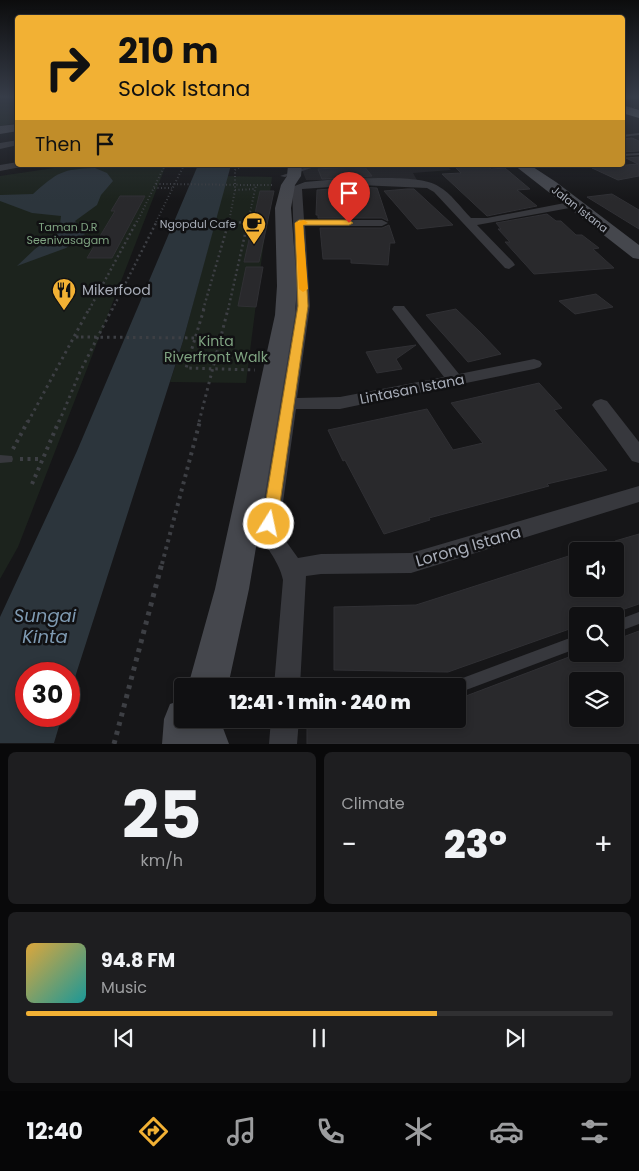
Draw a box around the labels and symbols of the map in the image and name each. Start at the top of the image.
pin [328,172,370,223]
street label: Jalan Istana [548,182,612,236]
cafe icon: Ngopdul Cafe [241,211,267,245]
place label: Ngopdul Cafe [160,216,236,232]
park label: Taman D.R Seenivasagam [27,219,109,248]
restaurant icon: Mikerfood [51,277,77,311]
place label: Mikerfood [82,280,151,300]
park label: Kinta Riverfront Walk [164,331,269,367]
street label: Lintasan Istana [358,369,466,409]
position arrow [242,497,294,549]
street label: Lorong Istana [413,520,524,573]
water label: Sungai Kinta [14,603,77,649]
speed limit sign: 30 [15,662,80,727]

